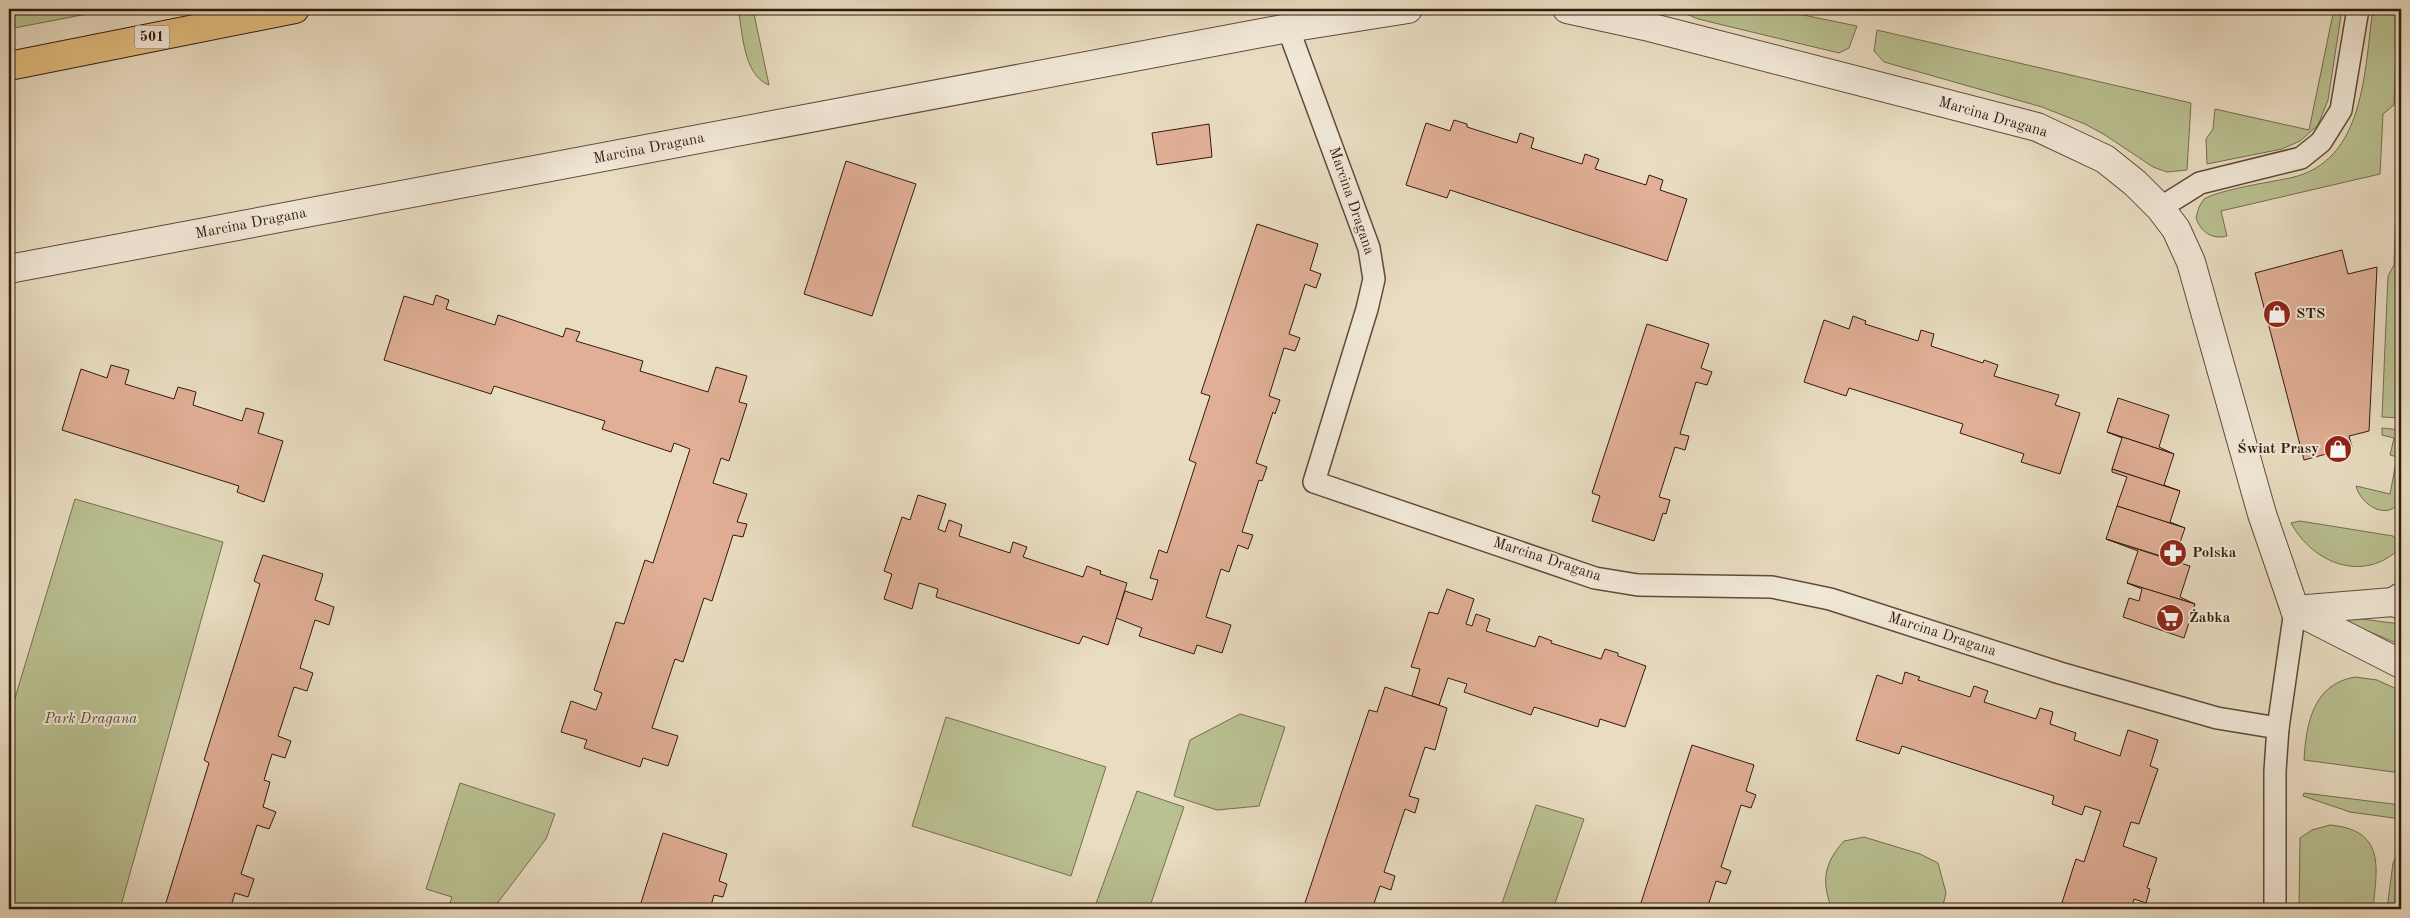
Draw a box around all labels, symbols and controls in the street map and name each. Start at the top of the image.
road number: 501 [134,26,170,48]
street label: Marcina Dragana [1937,95,2050,141]
street label: Marcina Dragana [592,131,706,167]
street label: Marcina Dragana [1326,145,1377,257]
street label: Marcina Dragana [194,206,308,242]
shop icon: STS [2262,299,2292,329]
place label: STS [2296,307,2325,322]
shop icon: Świat Prasy [2323,434,2353,464]
place label: Świat Prasy [2237,439,2319,457]
street label: Marcina Dragana [1491,535,1603,585]
pharmacy icon: Polska [2158,538,2188,568]
place label: Polska [2192,546,2237,561]
supermarket icon: Żabka [2155,603,2185,633]
place label: Żabka [2189,609,2231,626]
street label: Marcina Dragana [1886,610,1998,660]
park label: Park Dragana [44,712,137,727]

